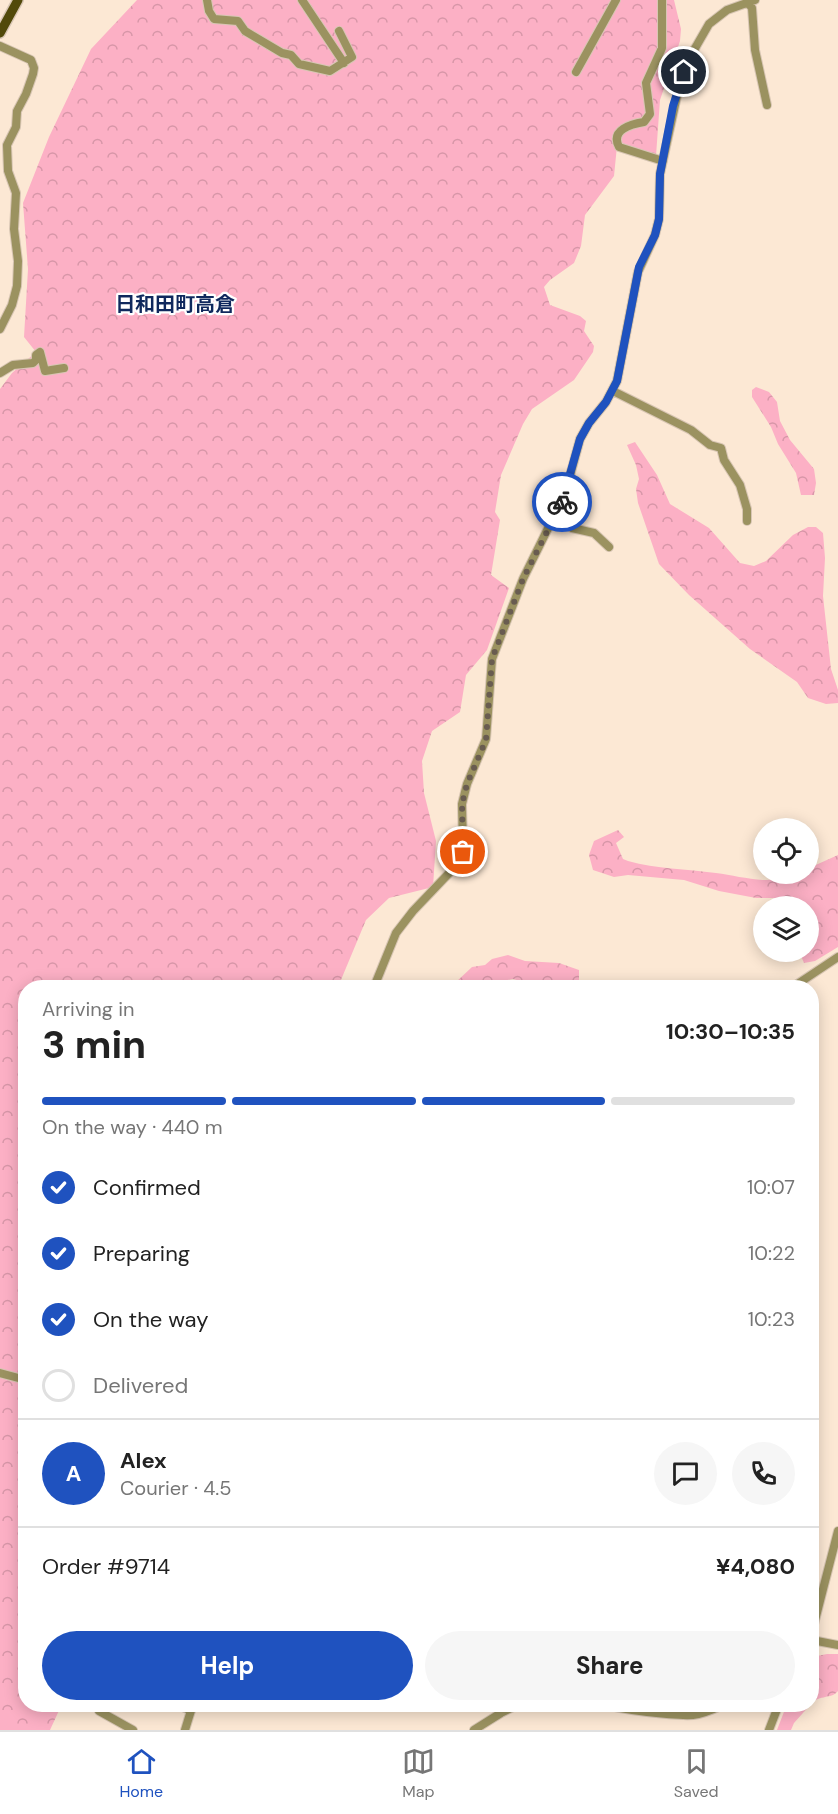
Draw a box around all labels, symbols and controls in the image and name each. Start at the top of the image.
pin [658,46,709,97]
icon: home [667,55,700,88]
district label: 日和田町高倉 [115,291,235,317]
courier [532,472,592,532]
icon: bike [546,486,579,519]
map controls [753,818,819,962]
button: locate [753,818,819,884]
pin [437,826,488,877]
icon: bag [446,835,479,868]
button: layers [753,896,819,962]
text: Arriving in [42,996,134,1022]
text: 10:30–10:35 [666,1017,795,1046]
text: 3 min [42,1019,146,1070]
text: On the way · 440 m [42,1114,223,1140]
icon: check [42,1171,75,1204]
text: Confirmed [93,1173,201,1202]
text: 10:07 [747,1174,795,1200]
icon: check [42,1237,75,1270]
text: Preparing [93,1239,190,1268]
text: 10:22 [748,1240,795,1266]
icon: check [42,1303,75,1336]
text: On the way [93,1305,208,1334]
text: 10:23 [748,1306,795,1332]
text: Delivered [93,1371,188,1400]
button: chat [654,1442,717,1505]
button: phone [732,1442,795,1505]
text: Alex [120,1446,167,1475]
text: A [66,1459,81,1488]
text: Courier · 4.5 [120,1475,232,1501]
text: Order #9714 [42,1552,170,1581]
text: ¥4,080 [716,1552,795,1581]
button: Help [42,1631,413,1700]
button: Share [425,1631,795,1700]
tab: Home [119,1745,163,1802]
tab: Map [402,1745,435,1802]
tab: Saved [674,1745,719,1802]

